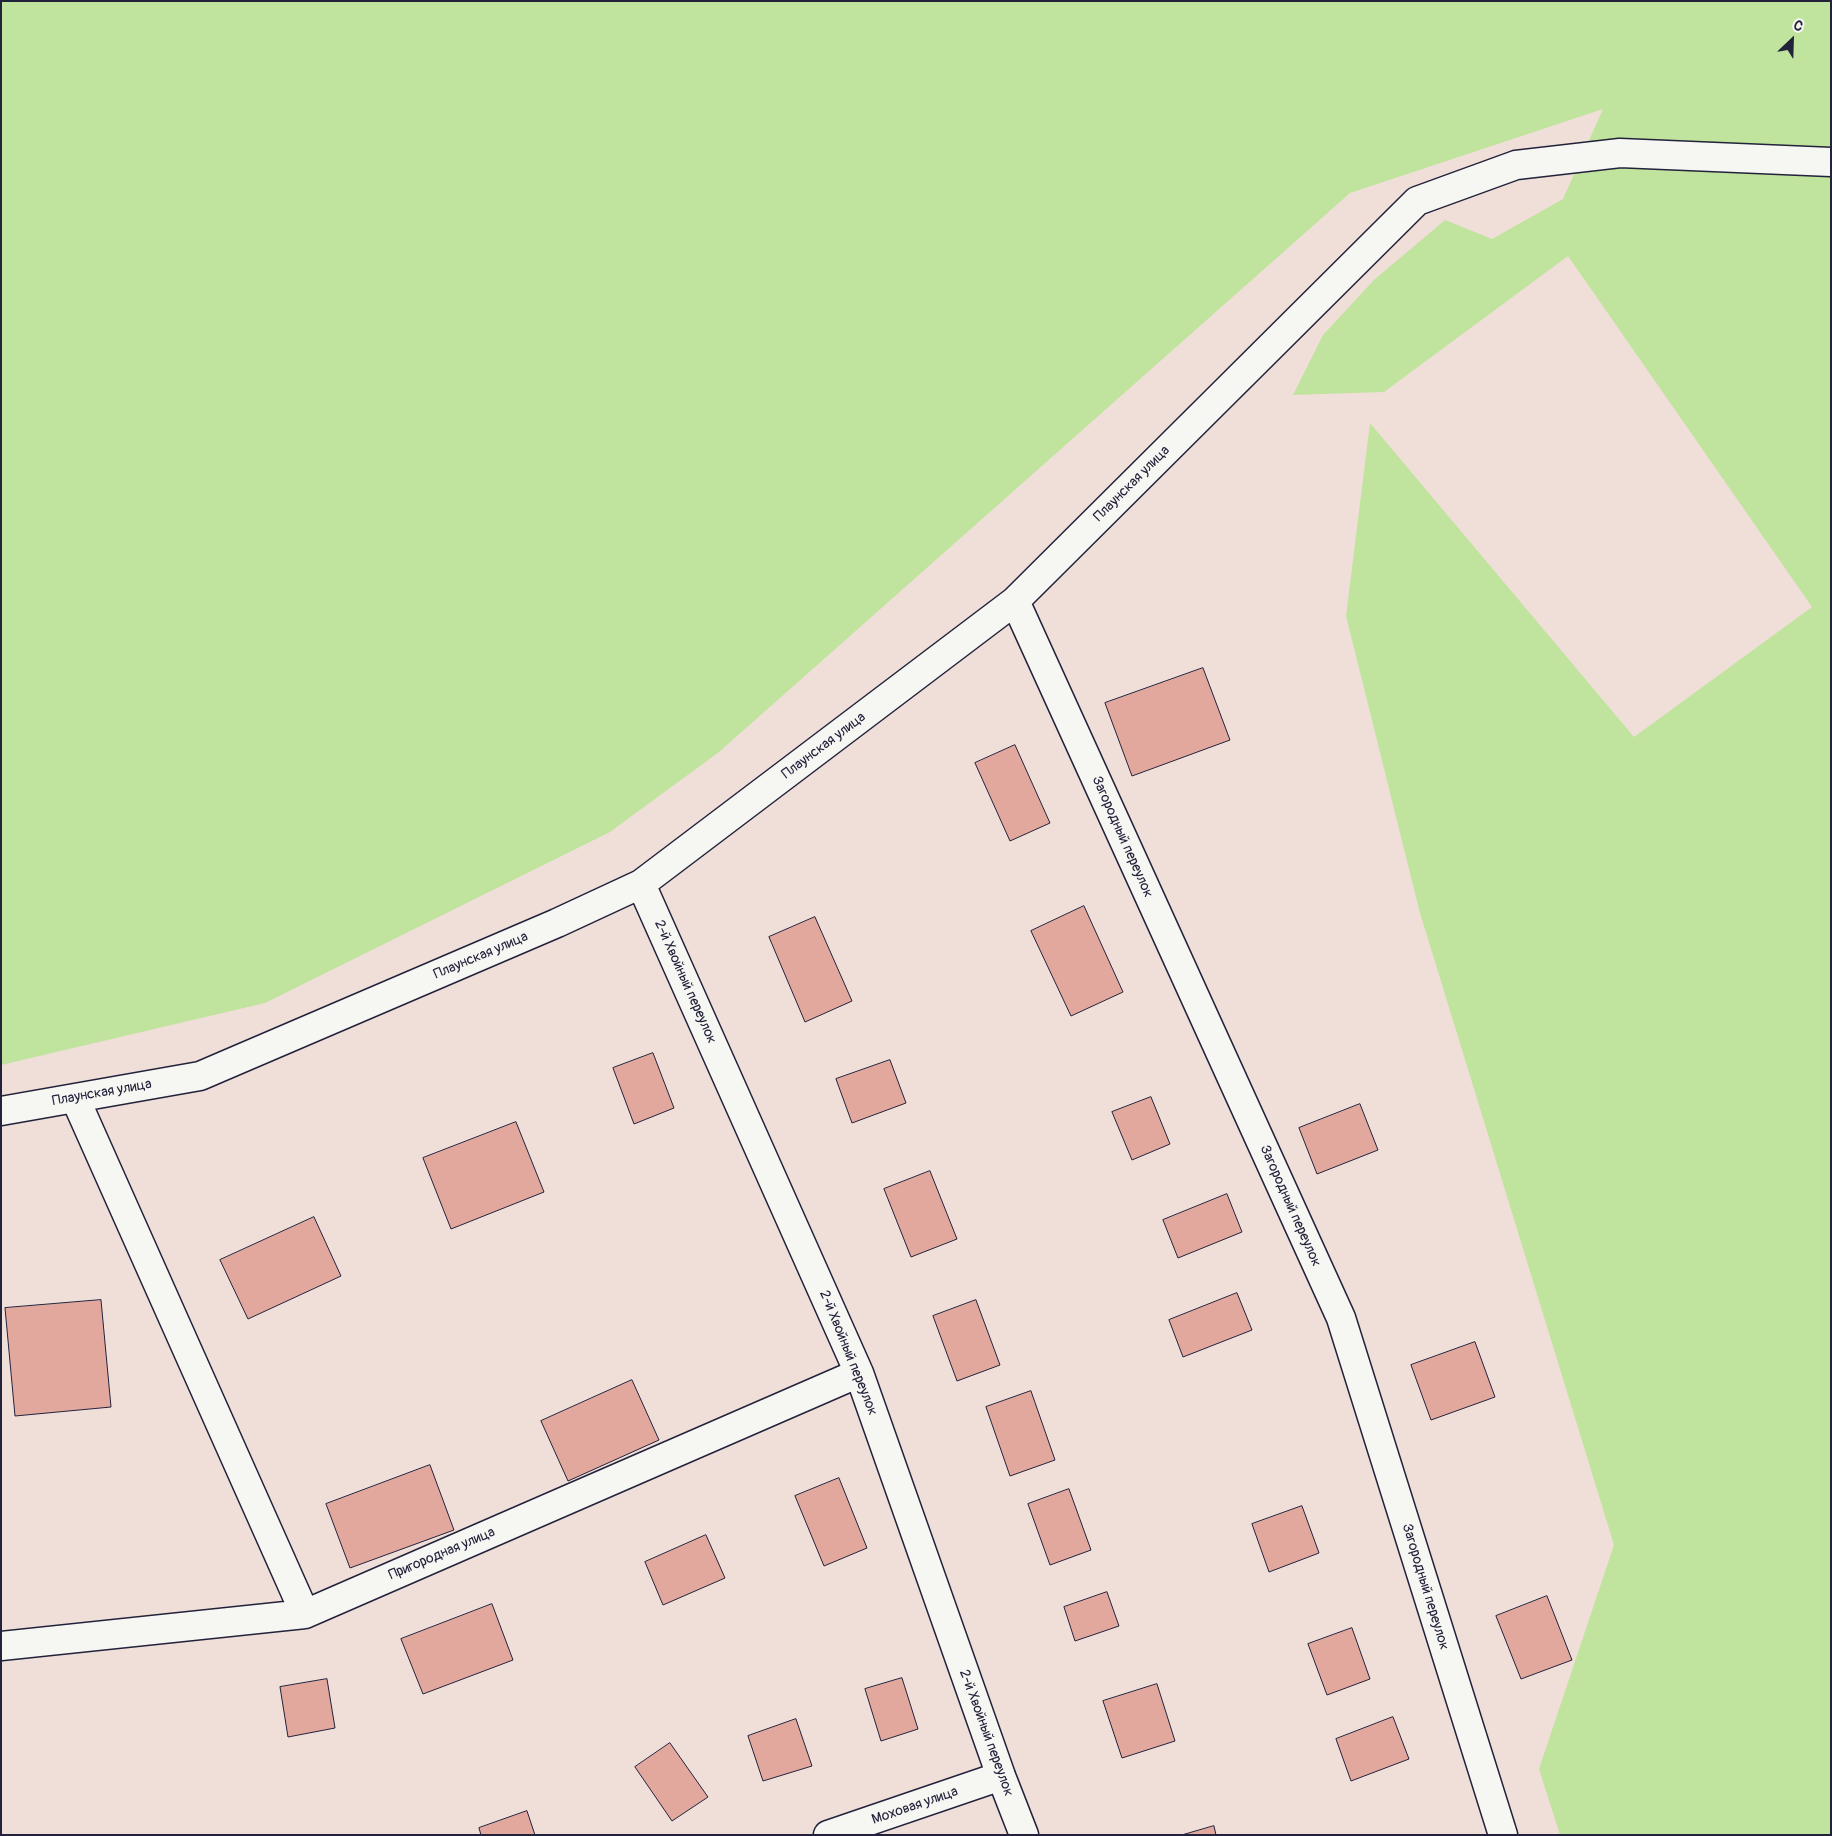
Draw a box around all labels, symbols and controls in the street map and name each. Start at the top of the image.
north arrow [1767,15,1817,65]
text: С [1791,16,1806,35]
street label: Плаунская улица [1091,443,1173,525]
street label: Плаунская улица [779,709,869,783]
street label: Загородный переулок [1088,774,1156,900]
street label: 2-й Хвойный переулок [650,918,720,1046]
street label: Плаунская улица [431,929,531,983]
street label: Плаунская улица [51,1076,153,1110]
street label: Загородный переулок [1256,1143,1324,1269]
street label: 2-й Хвойный переулок [815,1288,881,1418]
street label: Загородный переулок [1398,1522,1452,1652]
street label: Пригородная улица [386,1524,498,1584]
street label: 2-й Хвойный переулок [955,1667,1017,1799]
street label: Моховая улица [870,1783,960,1829]

